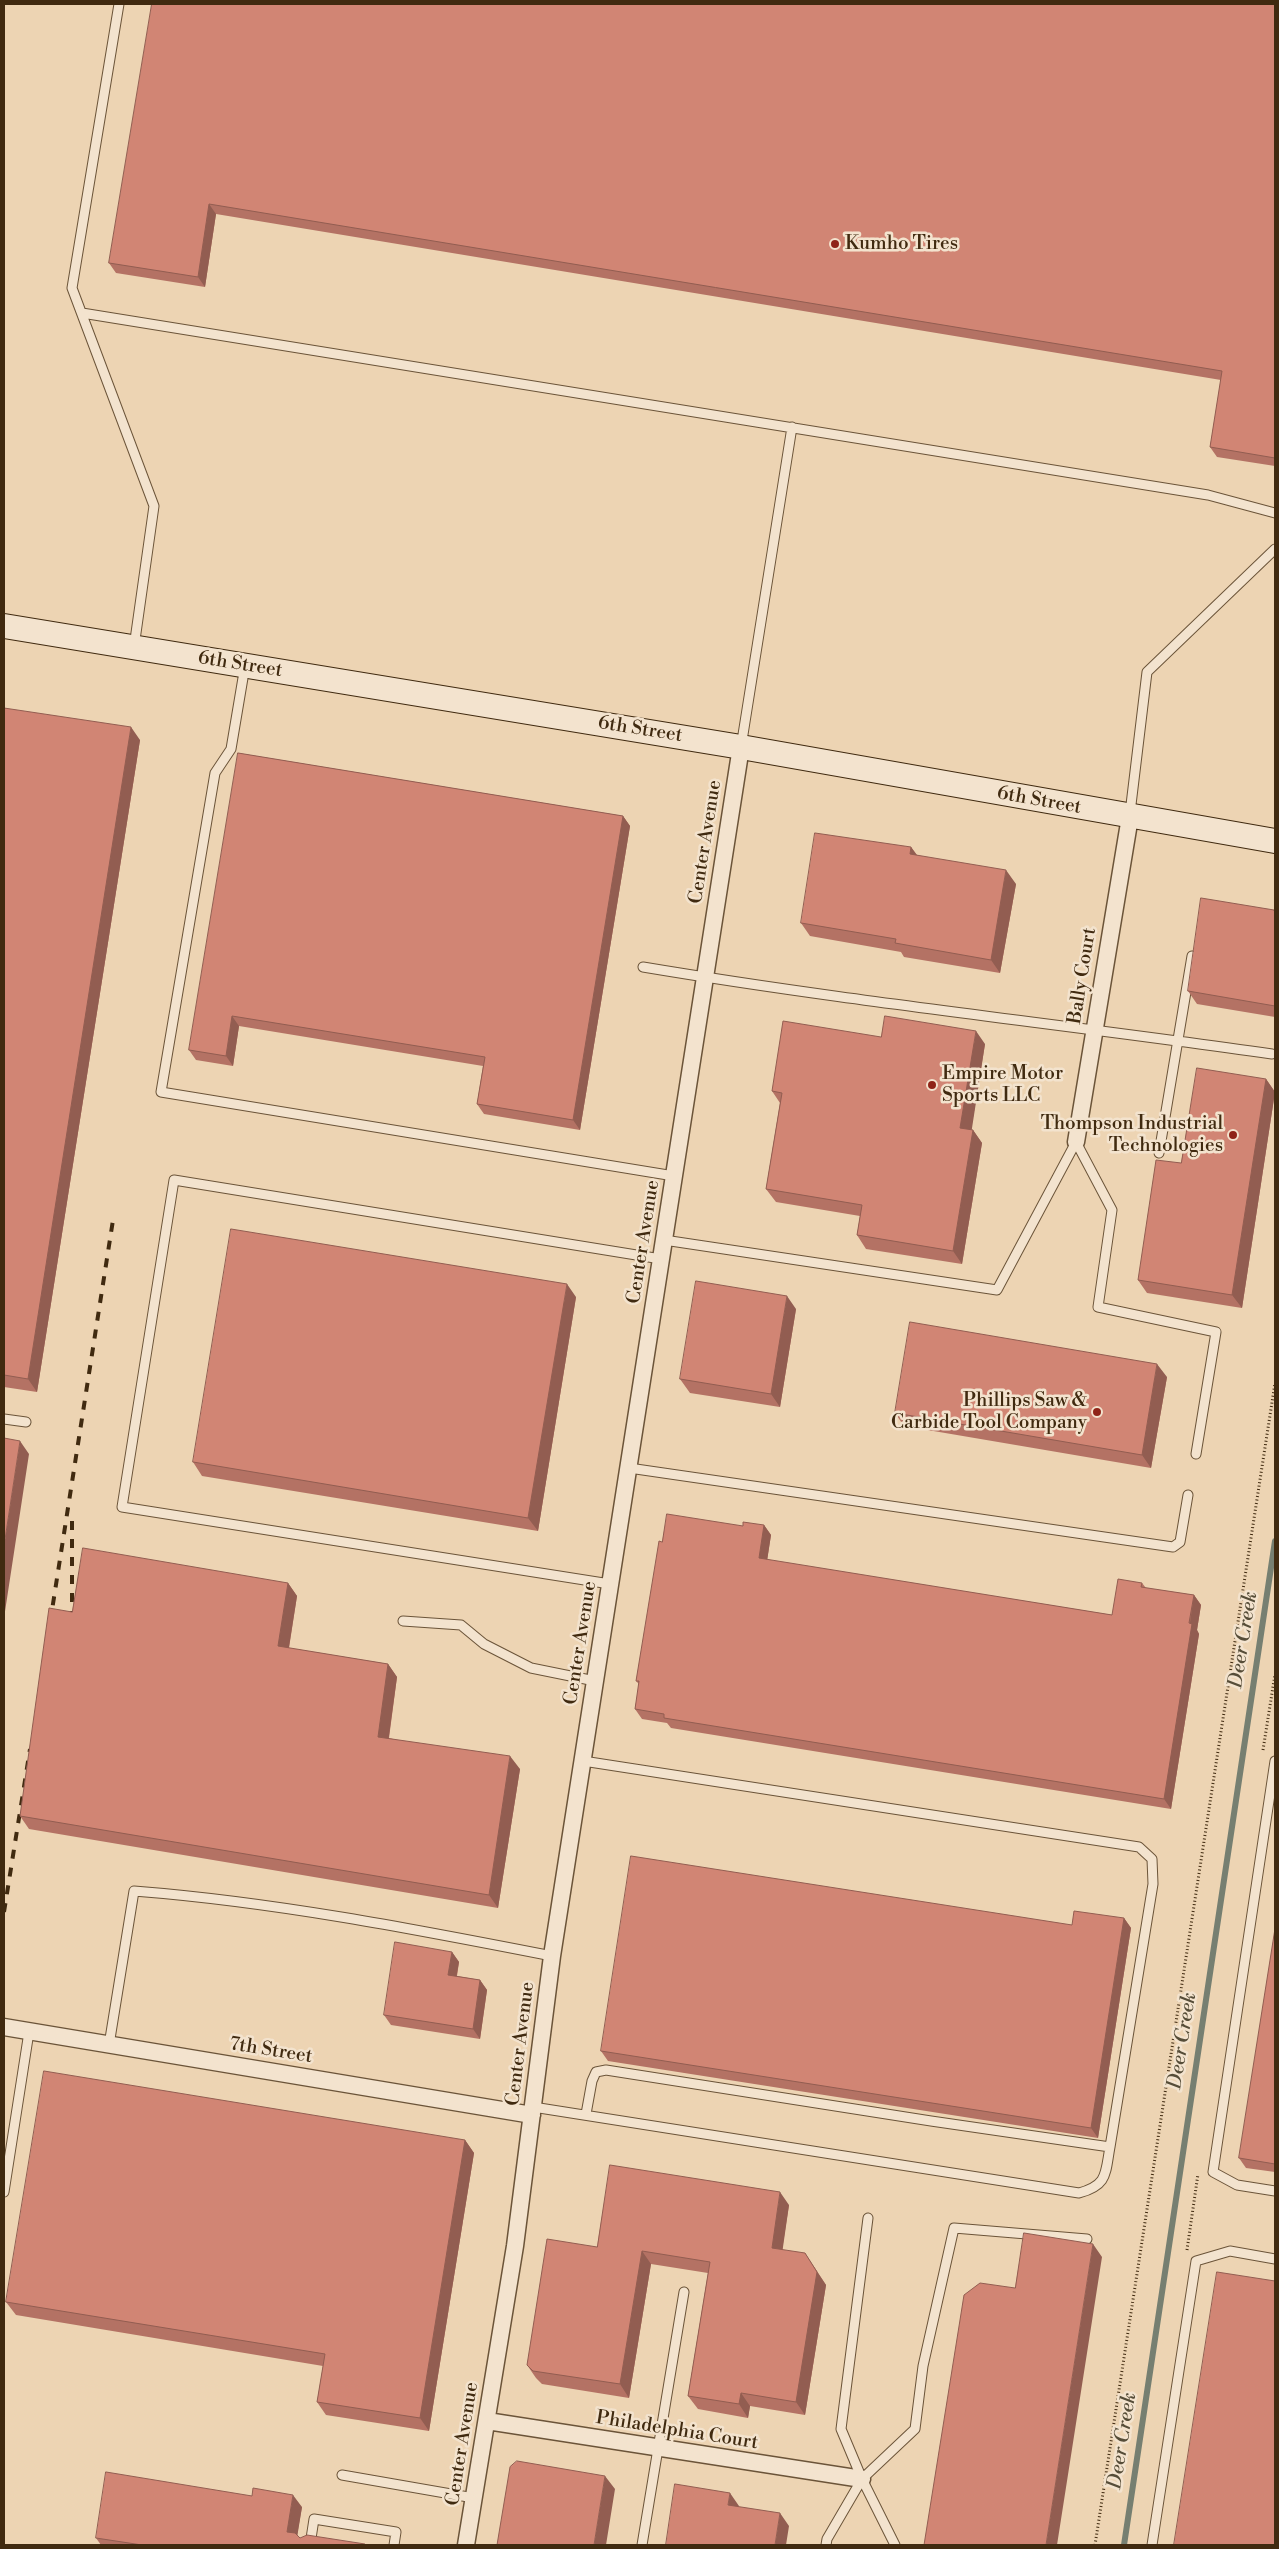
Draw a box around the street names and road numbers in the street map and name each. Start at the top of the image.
street label: 6th Street [196,647,284,683]
street label: 6th Street [596,712,684,748]
street label: Center Avenue [685,779,727,905]
street label: 6th Street [995,782,1083,820]
street label: Bally Court [1064,926,1102,1026]
street label: Center Avenue [623,1179,665,1305]
street label: Center Avenue [560,1580,602,1706]
street label: Center Avenue [502,1981,540,2107]
street label: 7th Street [228,2033,314,2069]
street label: Center Avenue [442,2381,484,2507]
street label: Philadelphia Court [594,2407,760,2455]

